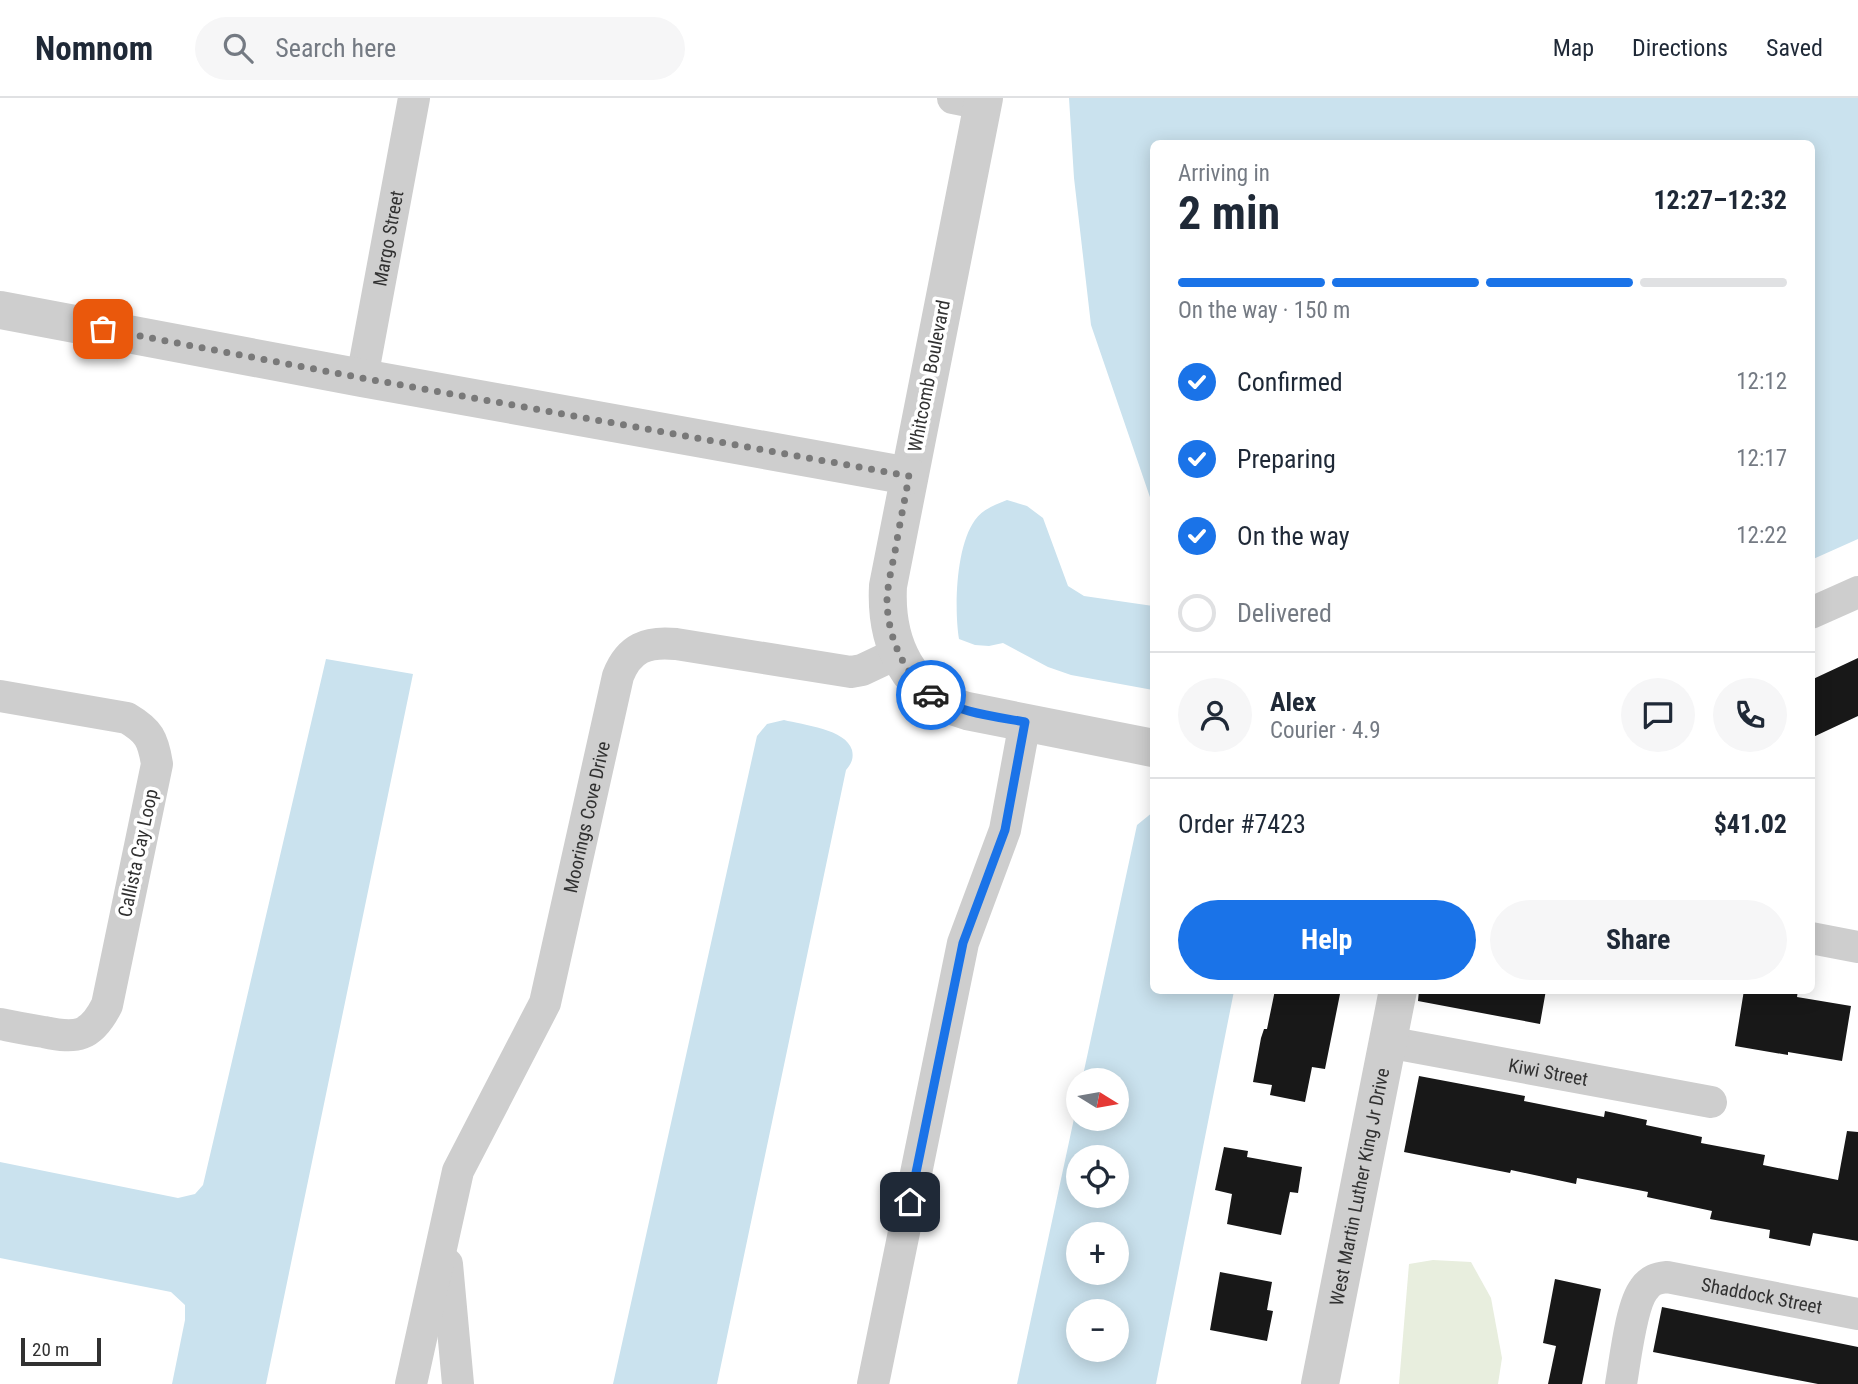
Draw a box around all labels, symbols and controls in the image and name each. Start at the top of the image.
search box [195,17,685,80]
text: Nomnom [35,29,153,68]
icon: search [219,29,257,67]
text: Search here [275,33,396,63]
text: Map [1553,34,1594,62]
text: Directions [1632,34,1728,62]
text: Saved [1766,34,1823,62]
text: Arriving in [1178,160,1270,187]
text: 12:27–12:32 [1653,185,1787,215]
text: 2 min [1178,186,1280,240]
street label: Margo Street [368,189,408,288]
text: On the way · 150 m [1178,297,1350,324]
street label: Whitcomb Boulevard [903,298,955,454]
pin [73,299,133,359]
icon: bag [84,310,122,348]
icon: check [1178,363,1216,401]
text: Confirmed [1237,367,1343,397]
text: 12:12 [1736,368,1787,395]
icon: check [1178,440,1216,478]
text: Preparing [1237,444,1336,474]
text: 12:17 [1736,445,1787,472]
icon: check [1178,517,1216,555]
text: On the way [1237,521,1350,551]
text: 12:22 [1736,522,1787,549]
text: Delivered [1237,598,1332,628]
courier [896,660,966,730]
icon: car [912,676,950,714]
button: person [1178,678,1252,752]
button: chat [1621,678,1695,752]
button: phone [1713,678,1787,752]
text: Alex [1270,687,1316,717]
text: Courier · 4.9 [1270,717,1381,744]
street label: Moorings Cove Drive [558,739,615,895]
street label: Callista Cay Loop [113,787,163,919]
text: Order #7423 [1178,809,1306,839]
text: $41.02 [1714,809,1787,839]
button: Help [1178,900,1476,980]
button: Share [1490,900,1787,980]
street label: Kiwi Street [1507,1053,1590,1090]
street label: West Martin Luther King Jr Drive [1324,1066,1394,1308]
north arrow [1066,1068,1129,1130]
map controls [1066,1068,1129,1362]
button: locate [1066,1145,1129,1208]
pin [880,1172,940,1232]
icon: home [891,1183,929,1221]
button: + [1066,1222,1129,1285]
street label: Shaddock Street [1699,1272,1824,1318]
button: − [1066,1299,1129,1362]
scale bar [21,1335,102,1367]
text: 20 m [32,1338,69,1361]

